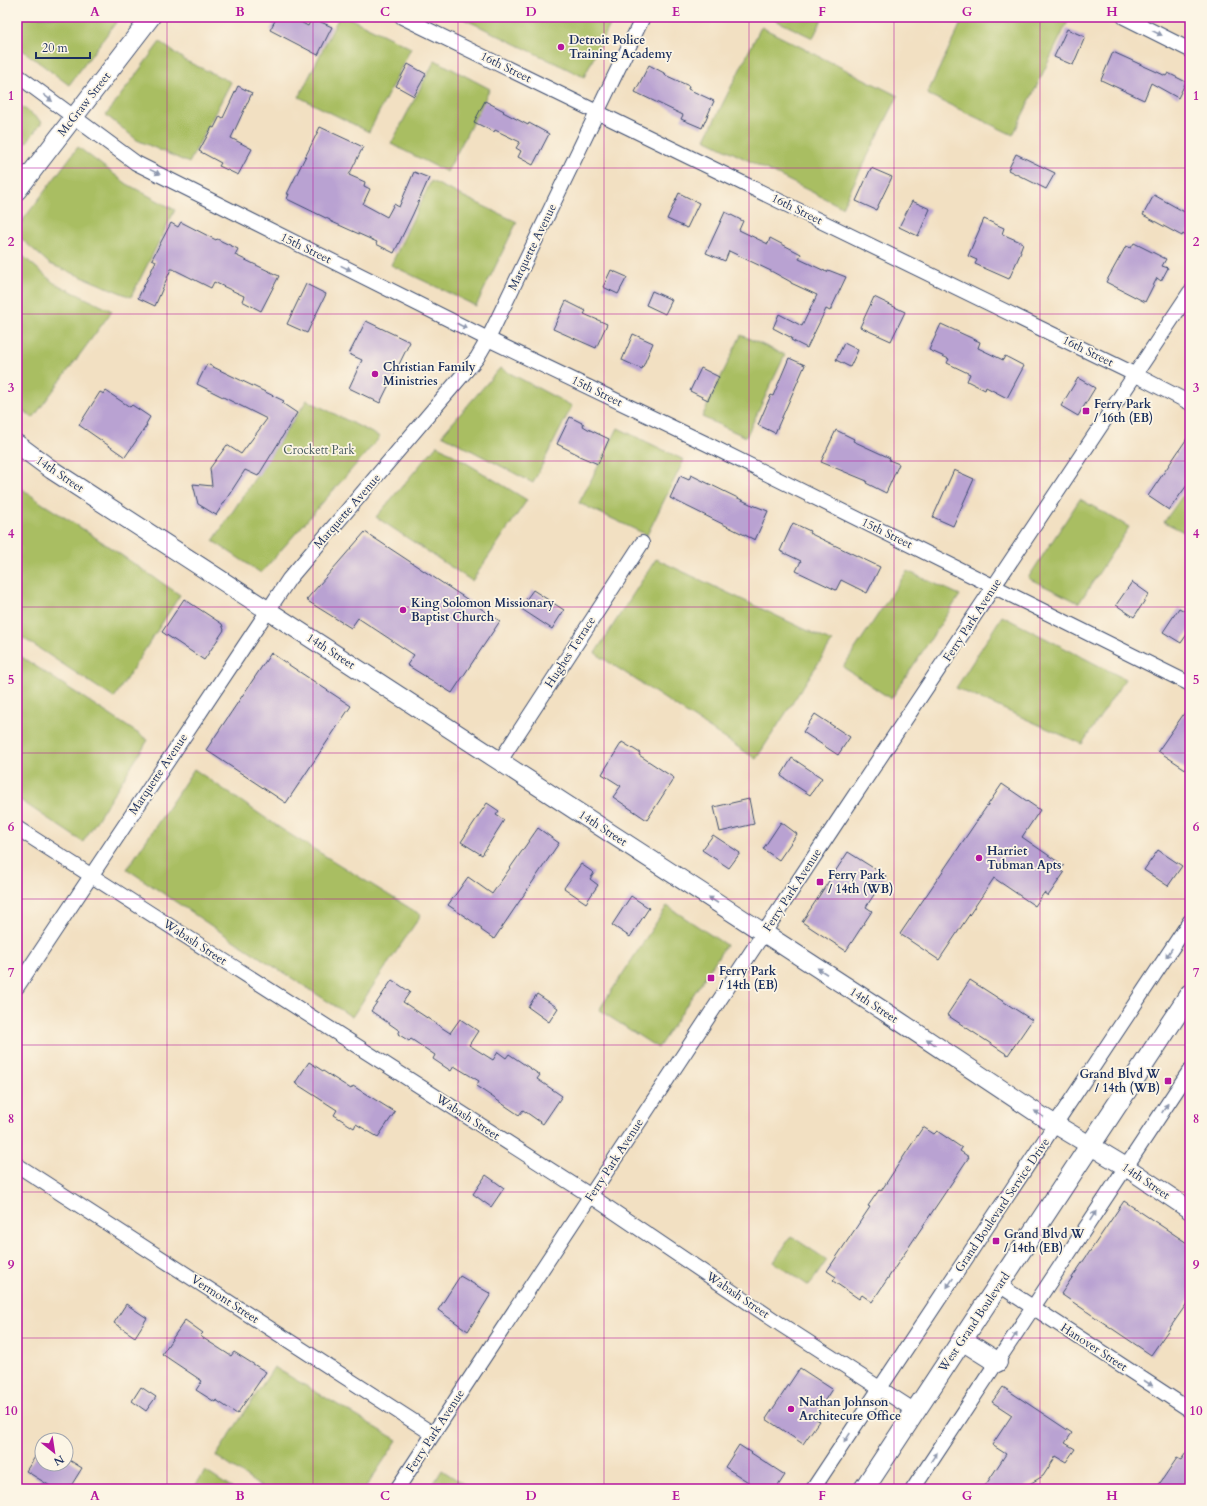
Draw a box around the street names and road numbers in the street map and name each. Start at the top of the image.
street label: 16th Street [478,48,534,86]
street label: McGraw Street [54,68,114,139]
street label: 16th Street [769,190,825,228]
street label: Marquette Avenue [504,201,560,293]
street label: 15th Street [278,229,334,267]
street label: 16th Street [1060,332,1116,370]
street label: 15th Street [569,372,625,410]
street label: 14th Street [33,452,87,496]
street label: Marquette Avenue [310,470,384,552]
street label: 15th Street [859,514,915,552]
street label: Ferry Park Avenue [939,575,1005,665]
street label: Hughes Terrace [541,613,599,691]
street label: 14th Street [304,629,358,673]
street label: Marquette Avenue [125,730,191,818]
street label: 14th Street [576,806,630,850]
street label: Ferry Park Avenue [759,845,825,935]
street label: Wabash Street [159,915,230,969]
street label: 14th Street [847,983,901,1027]
street label: Wabash Street [432,1090,503,1144]
street label: Ferry Park Avenue [581,1115,647,1205]
street label: Grand Boulevard Service Drive [951,1135,1053,1275]
street label: 14th Street [1119,1159,1173,1203]
street label: Wabash Street [703,1267,773,1322]
street label: West Grand Boulevard [934,1269,1014,1376]
street label: Vermont Street [188,1271,262,1327]
street label: Hanover Street [1058,1319,1131,1375]
street label: Ferry Park Avenue [402,1386,468,1476]

